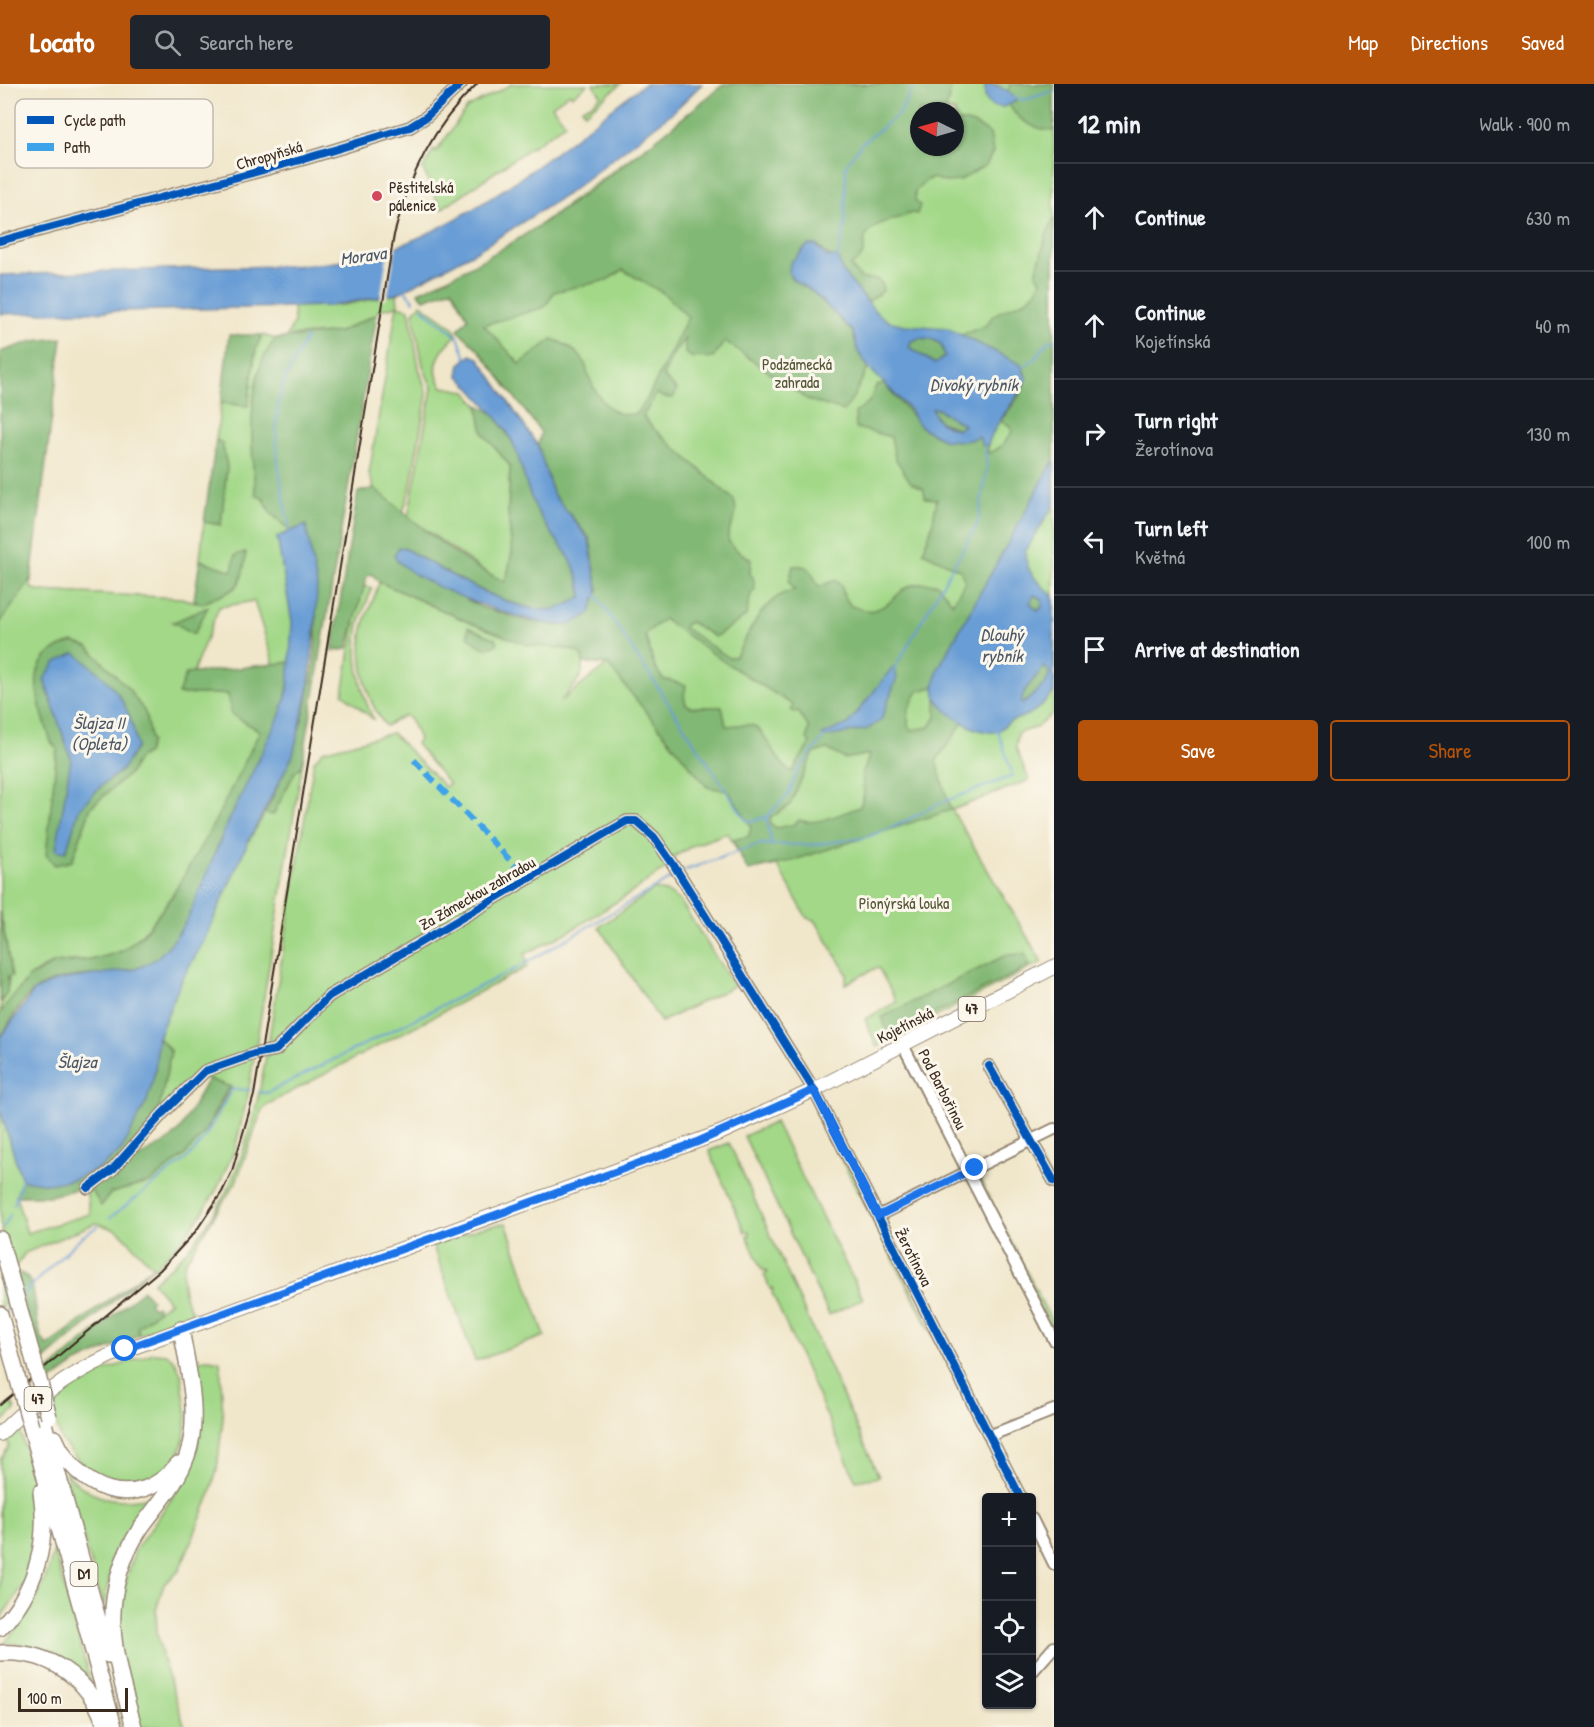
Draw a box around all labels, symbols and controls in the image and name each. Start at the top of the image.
search box [130,15,550,69]
text: Locato [30,23,94,61]
icon: search [151,26,184,59]
text: Search here [199,27,293,57]
text: Map [1348,28,1378,57]
text: Directions [1411,28,1488,57]
text: Saved [1521,28,1564,57]
legend [15,99,213,168]
north arrow [910,102,964,156]
text: 12 min [1078,106,1141,141]
text: Cycle path [64,109,126,131]
text: Walk · 900 m [1480,110,1570,137]
street label: Chropyňská [233,135,305,175]
text: Path [64,136,90,158]
place label: Pěstitelská pálenice [389,176,454,216]
marker: Pěstitelská pálenice [370,189,384,203]
icon: ahead [1078,201,1111,234]
text: Continue [1135,202,1206,232]
text: 630 m [1526,204,1570,231]
water label: Morava [338,240,389,271]
text: Continue [1135,297,1206,327]
icon: ahead [1078,309,1111,342]
text: 40 m [1535,312,1570,339]
text: Kojetínská [1135,327,1210,354]
park label: Podzámecká zahrada [762,353,832,393]
water label: Divoký rybník [930,372,1019,397]
text: Turn right [1135,405,1218,435]
icon: right [1078,417,1111,450]
text: 130 m [1527,420,1570,447]
text: Žerotínova [1135,435,1213,462]
text: Turn left [1135,513,1208,543]
icon: left [1078,525,1111,558]
text: 100 m [1527,528,1570,555]
text: Květná [1135,543,1185,570]
water label: Dlouhý rybník [981,622,1026,668]
icon: arrive [1078,633,1111,666]
text: Arrive at destination [1135,634,1300,664]
water label: Šlajza II (Opleta) [71,710,128,756]
button: Save [1078,720,1318,781]
button: Share [1330,720,1570,781]
street label: Za Zámeckou zahradou [415,851,539,935]
park label: Pionýrská louka [859,892,949,914]
road number: 47 [958,997,986,1021]
street label: Kojetínská [873,1002,937,1048]
street label: Pod Barbořinou [913,1045,973,1133]
water label: Šlajza [57,1049,98,1074]
route end [961,1154,987,1180]
street label: Žerotínova [890,1224,938,1290]
route start [111,1335,137,1361]
road number: 47 [24,1387,51,1411]
map controls [982,1493,1036,1709]
button: + [982,1493,1036,1547]
button: − [982,1547,1036,1601]
road number: D1 [70,1562,98,1586]
button: locate [982,1601,1036,1655]
button: layers [982,1655,1036,1709]
scale bar [18,1685,128,1712]
text: 100 m [27,1687,62,1709]

